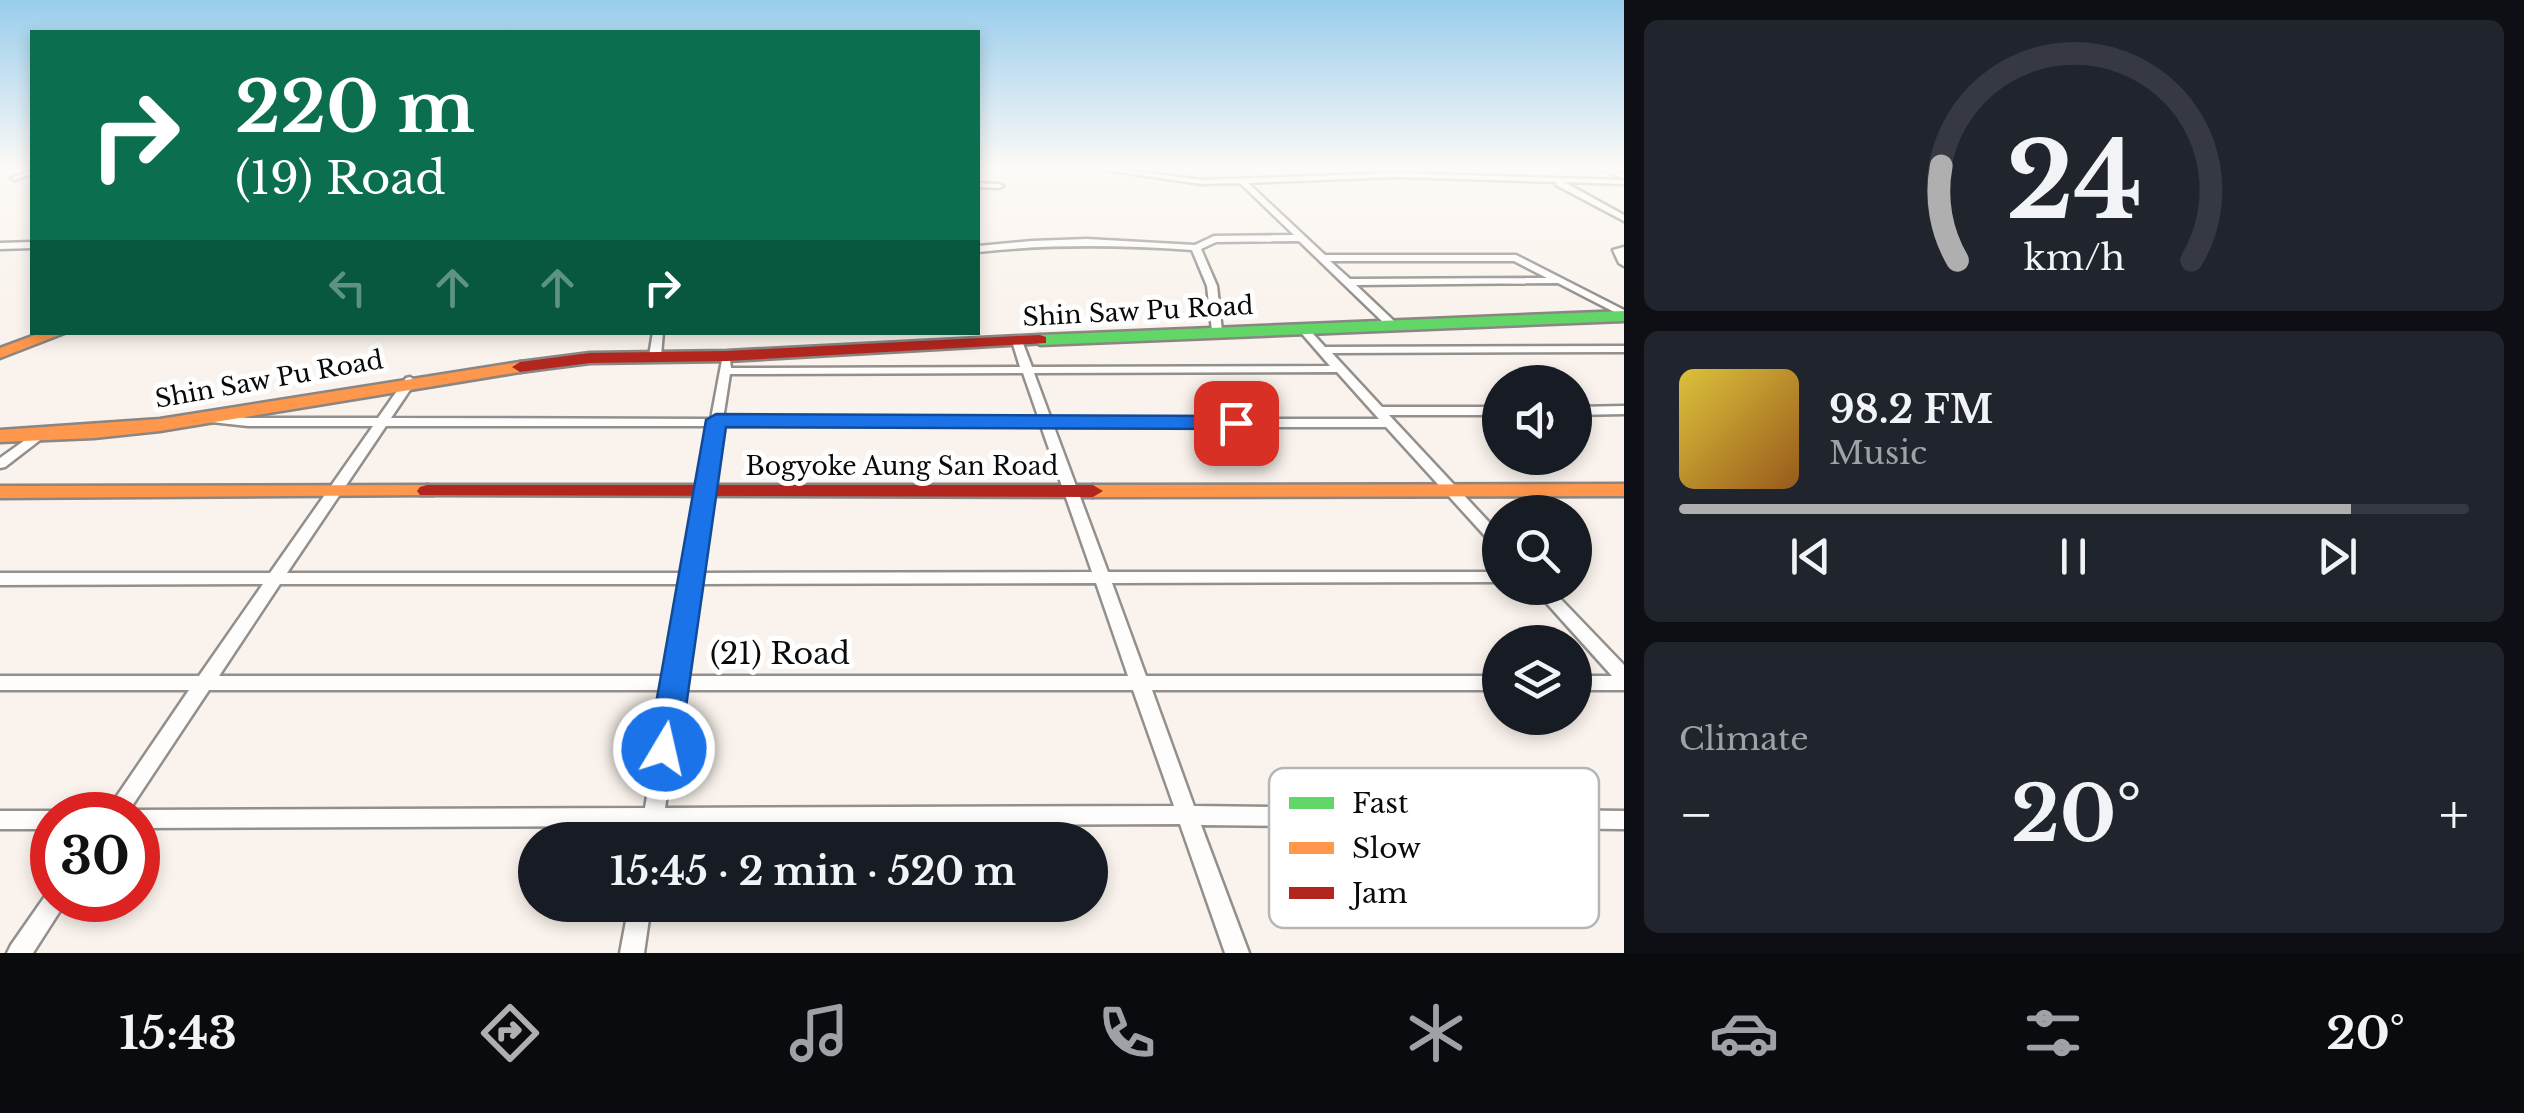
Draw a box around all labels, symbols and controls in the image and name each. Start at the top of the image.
text: 220 m [235,64,475,151]
icon: right [70,70,200,200]
text: 24 [2006,117,2142,246]
text: (19) Road [235,150,446,206]
text: km/h [2023,235,2125,280]
icon: left [320,260,375,315]
icon: ahead [425,260,480,315]
icon: ahead [530,260,585,315]
icon: right [635,260,690,315]
street label: Shin Saw Pu Road [1022,290,1254,333]
street label: Shin Saw Pu Road [153,344,386,415]
map controls [1482,365,1592,735]
button: sound [1482,365,1592,475]
pin [1194,381,1279,466]
text: 98.2 FM [1829,386,1993,433]
icon: arrive [1209,396,1264,451]
text: Music [1829,433,1927,473]
street label: Bogyoke Aung San Road [745,451,1059,482]
button: search [1482,495,1592,605]
icon: previous [1783,529,1838,584]
icon: pause [2046,529,2101,584]
icon: next [2310,529,2365,584]
button: layers [1482,625,1592,735]
street label: (21) Road [710,635,850,672]
position arrow [612,697,716,801]
text: Climate [1679,719,1808,759]
legend [1269,768,1599,928]
text: 20° [2011,768,2142,861]
text: − [1679,781,1714,849]
text: + [2439,781,2469,849]
text: Fast [1352,786,1409,821]
speed limit sign: 30 [30,792,160,922]
text: Slow [1352,831,1421,866]
text: 15:45 · 2 min · 520 m [610,848,1016,895]
text: Jam [1348,876,1408,911]
icon: directions [475,998,545,1068]
icon: music [784,998,854,1068]
icon: phone [1092,998,1162,1068]
icon: climate [1401,998,1471,1068]
icon: car [1709,998,1779,1068]
icon: filters [2018,998,2088,1068]
text: 15:43 [119,1005,237,1061]
text: 20° [2326,1005,2405,1061]

